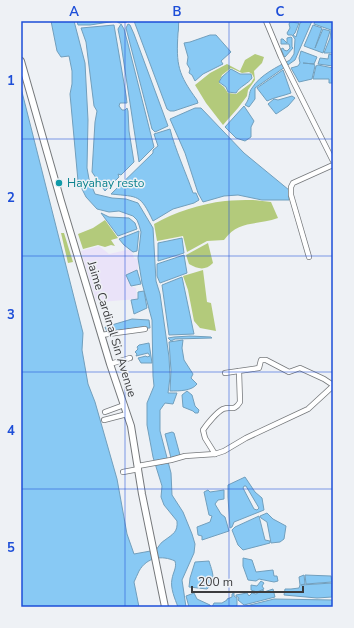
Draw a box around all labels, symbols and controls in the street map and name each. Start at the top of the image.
text: A [69,3,79,21]
text: B [173,3,182,21]
text: C [276,3,285,21]
text: 1 [7,72,15,90]
place label: Hayahay resto [67,175,145,191]
marker: Hayahay resto [54,178,64,188]
text: 2 [7,189,15,207]
street label: Jaime Cardinal Sin Avenue [83,258,140,399]
text: 3 [7,306,15,324]
text: 4 [7,422,15,440]
text: 5 [7,539,15,557]
scale bar [192,568,303,594]
text: 200 m [198,574,233,590]

